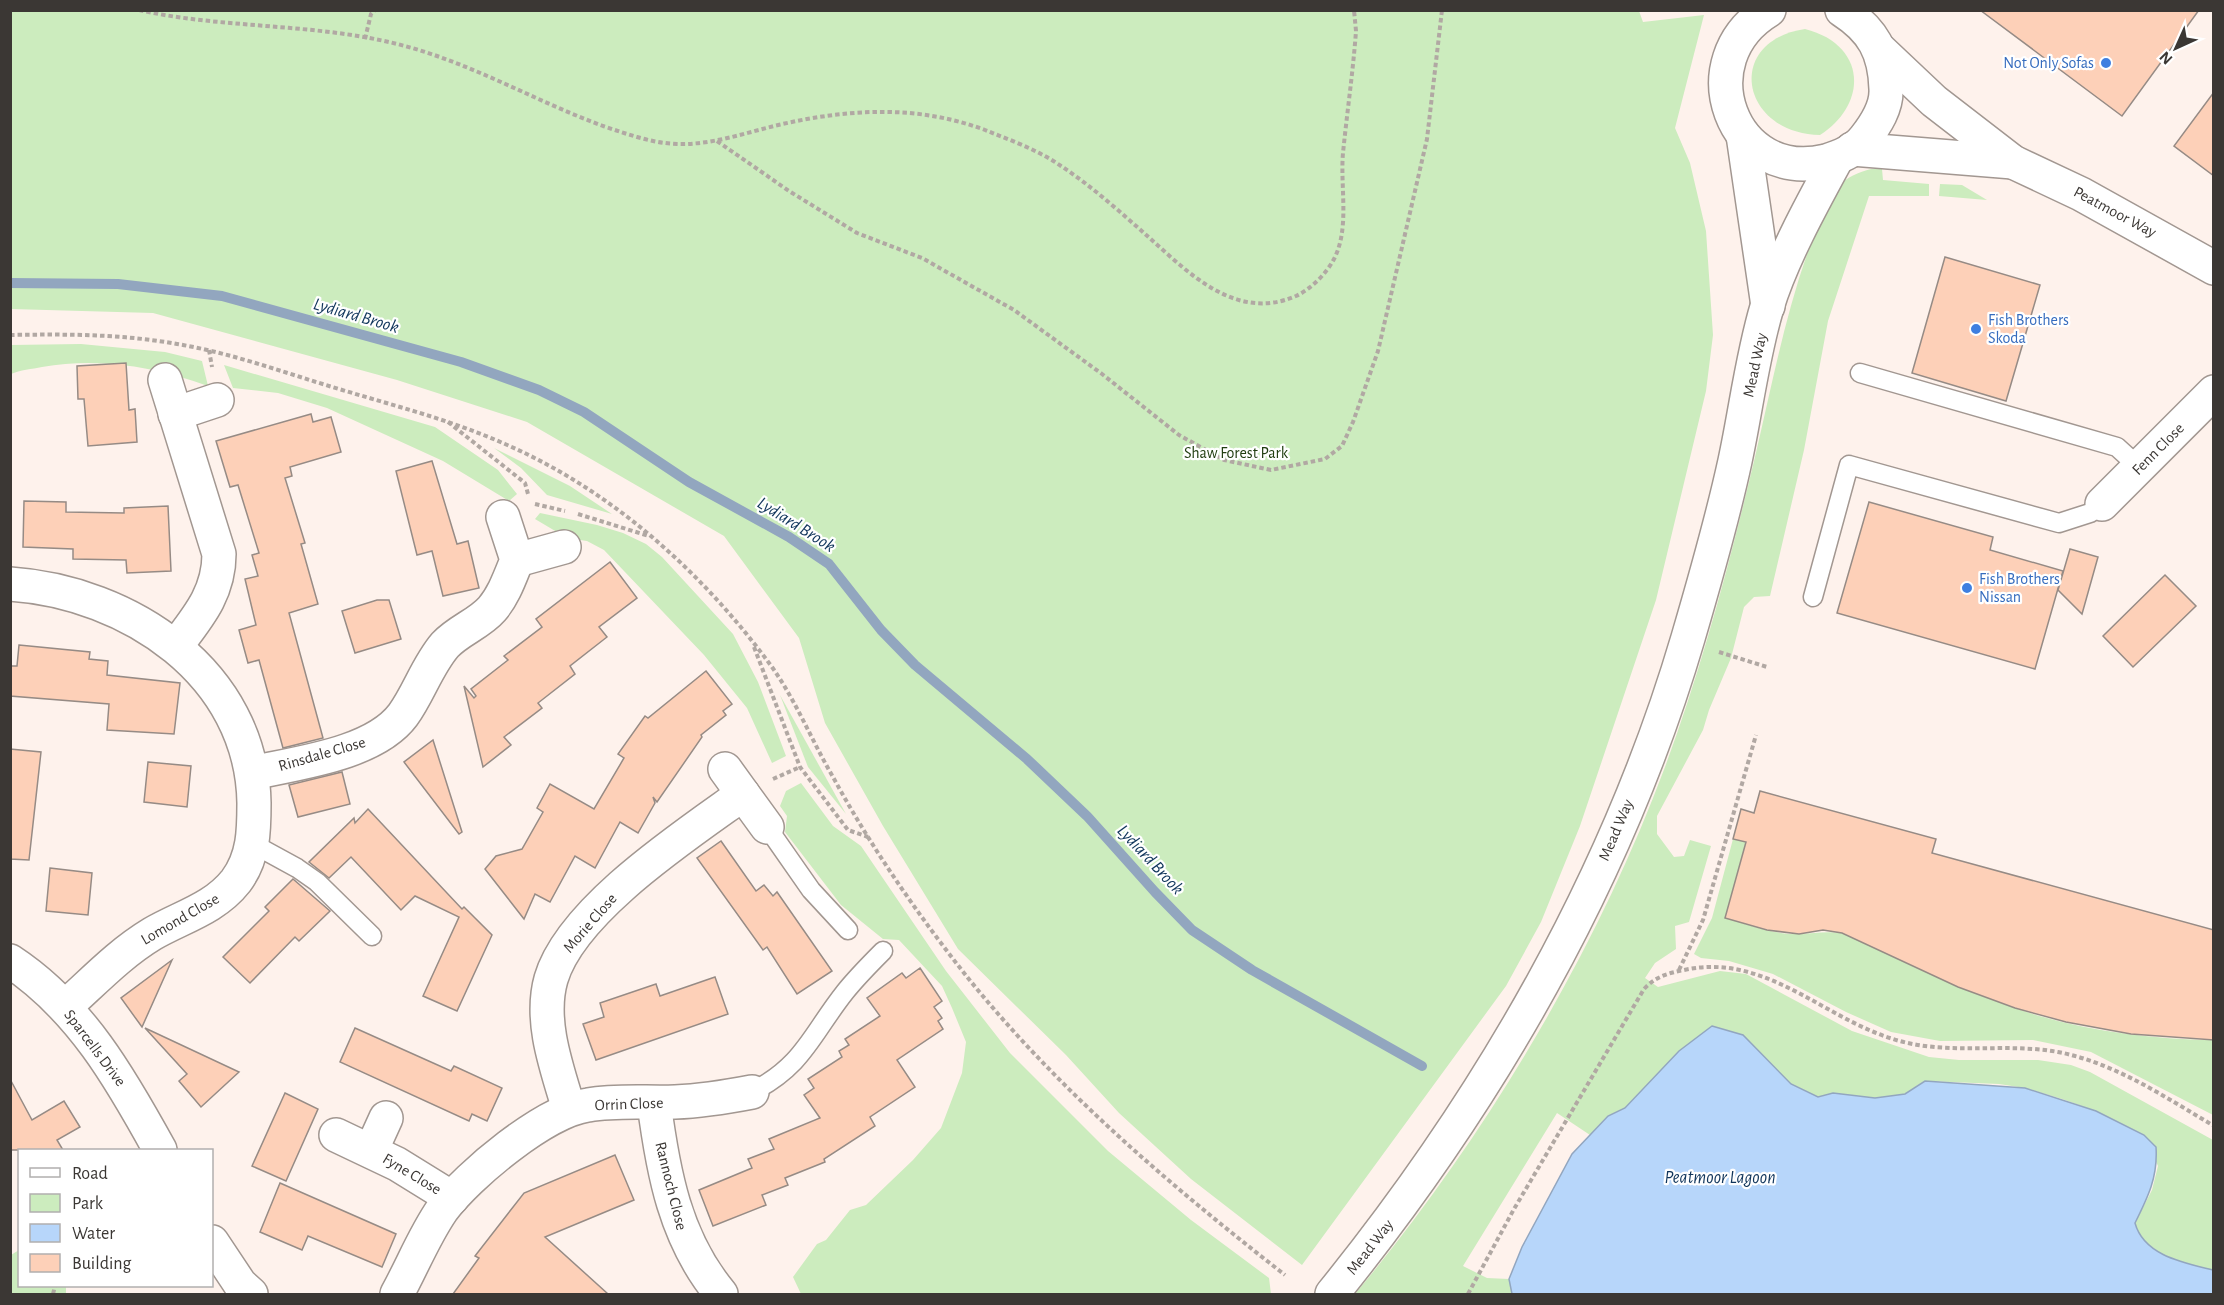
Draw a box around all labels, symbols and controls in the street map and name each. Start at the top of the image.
north arrow [2146,18,2206,78]
text: N [2157,48,2176,67]
place label: Not Only Sofas [2003,55,2094,72]
marker: Not Only Sofas [2099,56,2113,70]
street label: Peatmoor Way [2071,184,2159,241]
water label: Lydiard Brook [311,295,401,337]
place label: Fish Brothers Skoda [1988,312,2069,346]
marker: Fish Brothers Skoda [1969,322,1983,336]
street label: Mead Way [1740,331,1771,399]
street label: Fenn Close [2129,420,2187,478]
park label: Shaw Forest Park [1184,445,1289,461]
water label: Lydiard Brook [754,494,838,556]
place label: Fish Brothers Nissan [1979,571,2060,605]
marker: Fish Brothers Nissan [1960,581,1974,595]
street label: Rinsdale Close [277,734,367,774]
street label: Mead Way [1596,797,1637,864]
water label: Lydiard Brook [1113,822,1187,898]
street label: Lomond Close [138,890,222,948]
street label: Morie Close [560,890,620,956]
street label: Sparcells Drive [61,1007,129,1089]
street label: Orrin Close [594,1095,664,1113]
street label: Rannoch Close [652,1140,690,1232]
legend [18,1149,213,1287]
street label: Fyne Close [379,1150,444,1199]
text: Road [72,1165,108,1183]
water label: Peatmoor Lagoon [1664,1169,1776,1187]
text: Park [72,1195,104,1213]
street label: Mead Way [1344,1216,1397,1278]
text: Water [72,1225,115,1243]
text: Building [72,1255,132,1273]

